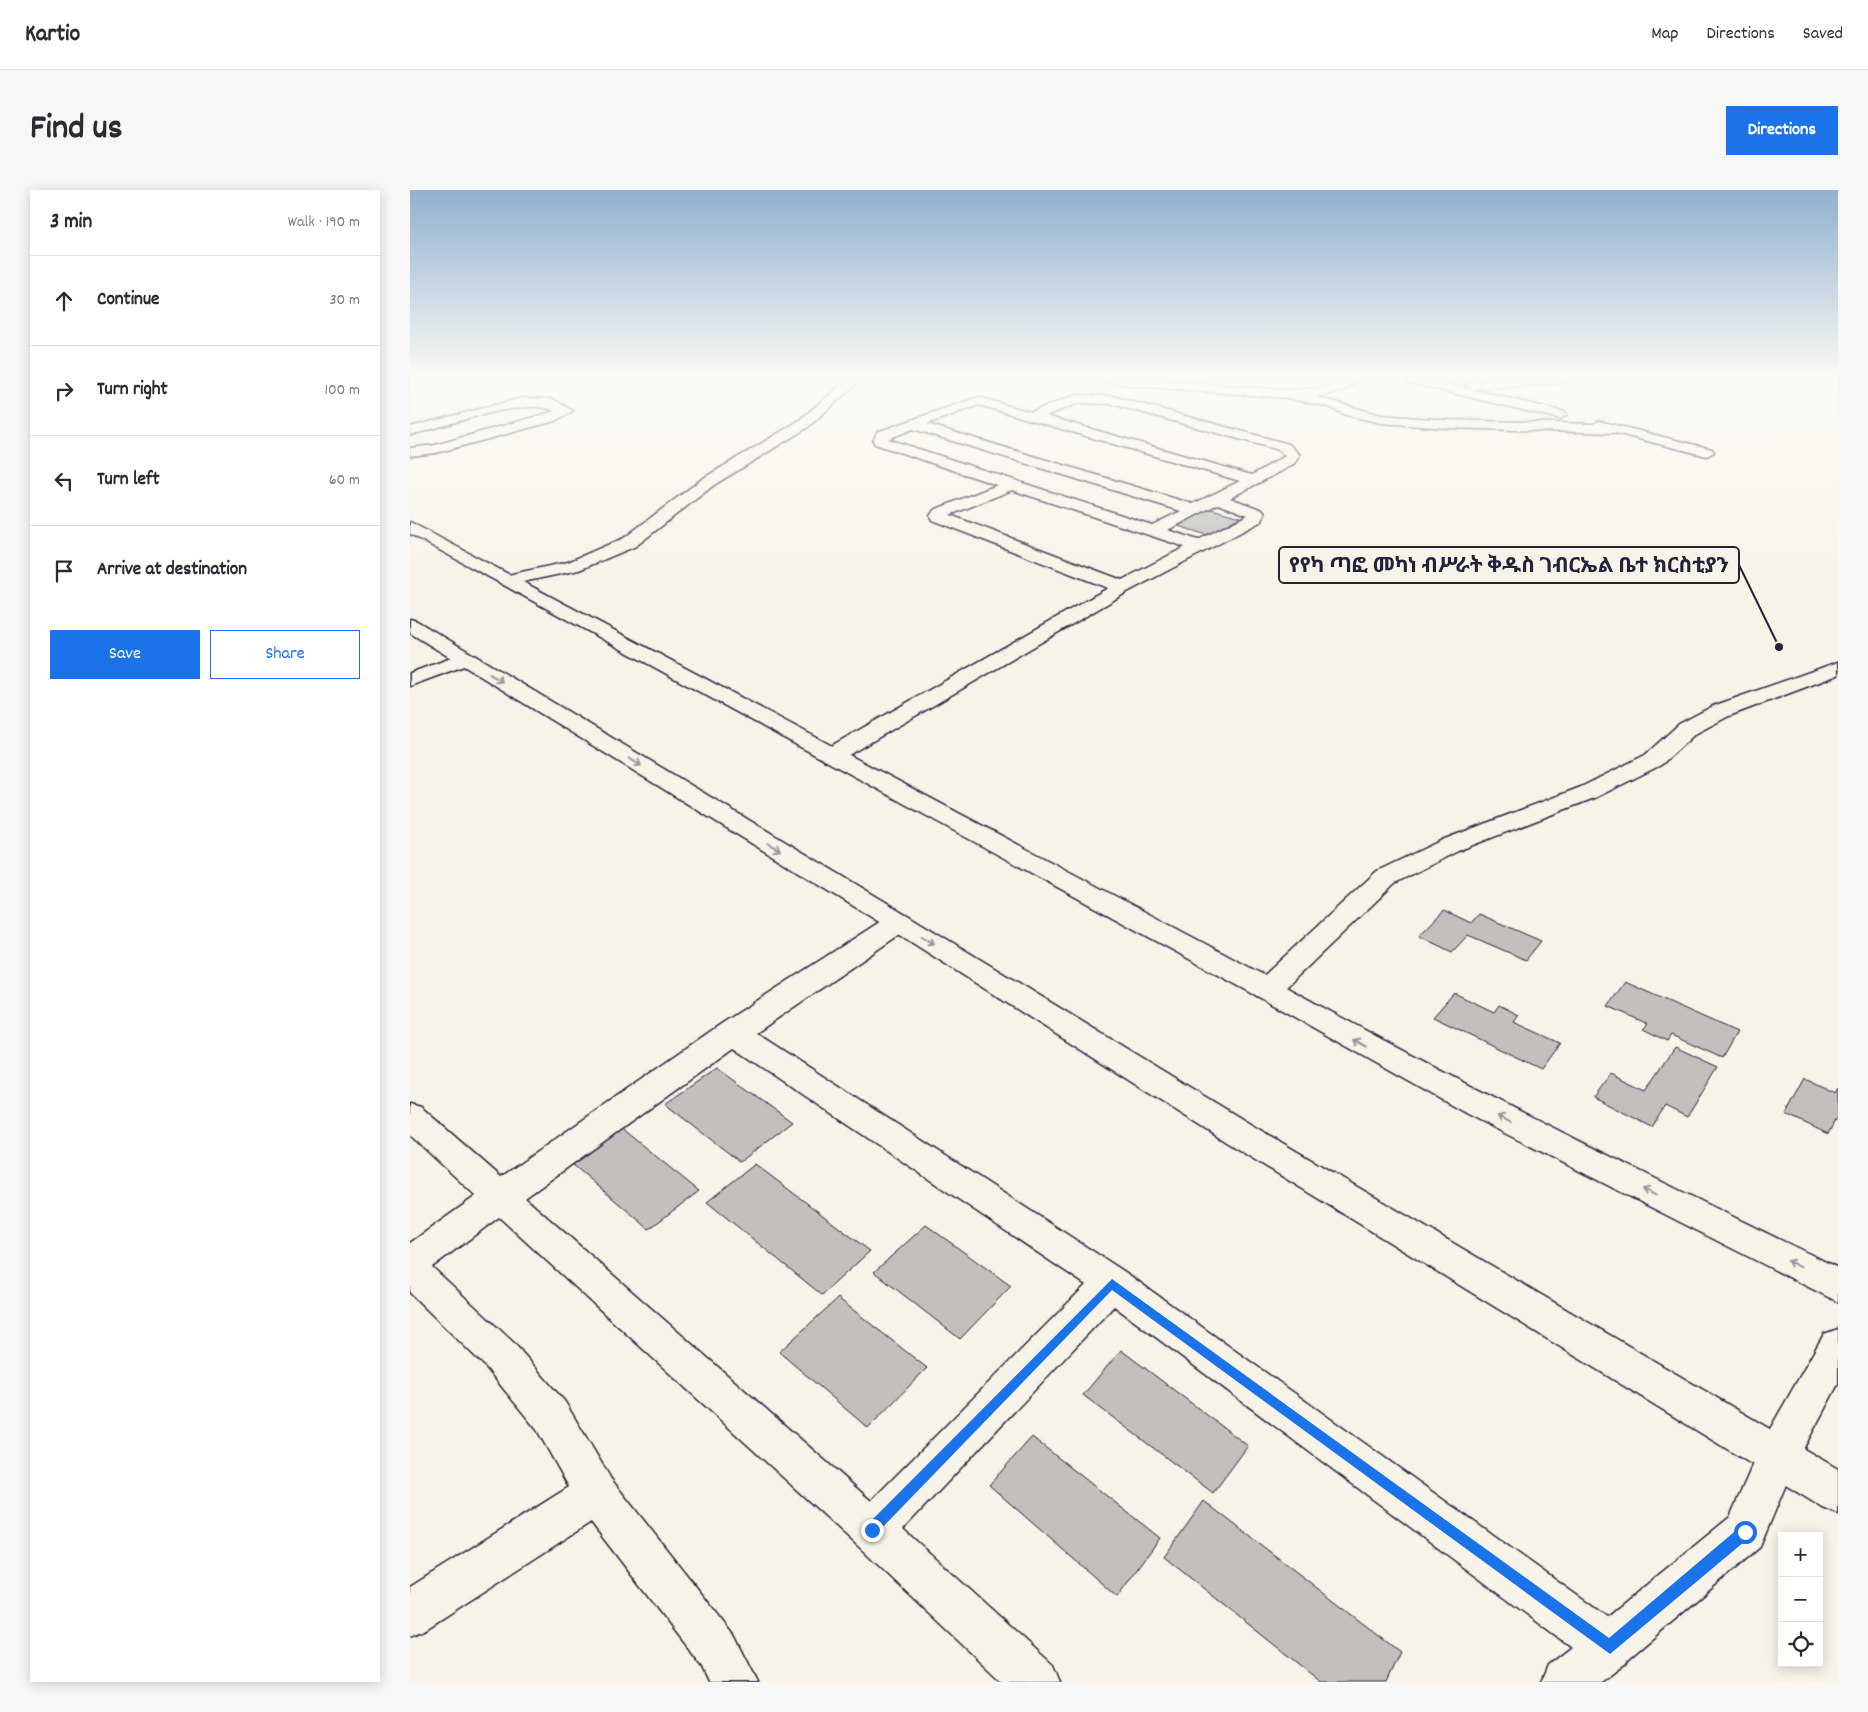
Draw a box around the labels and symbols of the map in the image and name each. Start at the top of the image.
callout: የየካ ጣፎ መካነ ብሥራት ቅዱስ ገብርኤል ቤተ ክርስቲያን [1279,547,1739,583]
text: የየካ ጣፎ መካነ ብሥራት ቅዱስ ገብርኤል ቤተ ክርስቲያን [1289,553,1729,583]
one-way arrow [488,674,502,684]
one-way arrow [627,758,641,768]
one-way arrow [766,842,780,852]
one-way arrow [920,936,934,946]
one-way arrow [1353,1038,1368,1048]
one-way arrow [1497,1114,1512,1123]
one-way arrow [1642,1187,1657,1196]
one-way arrow [1787,1259,1802,1269]
route end [861,1519,884,1542]
route start [1734,1521,1757,1544]

